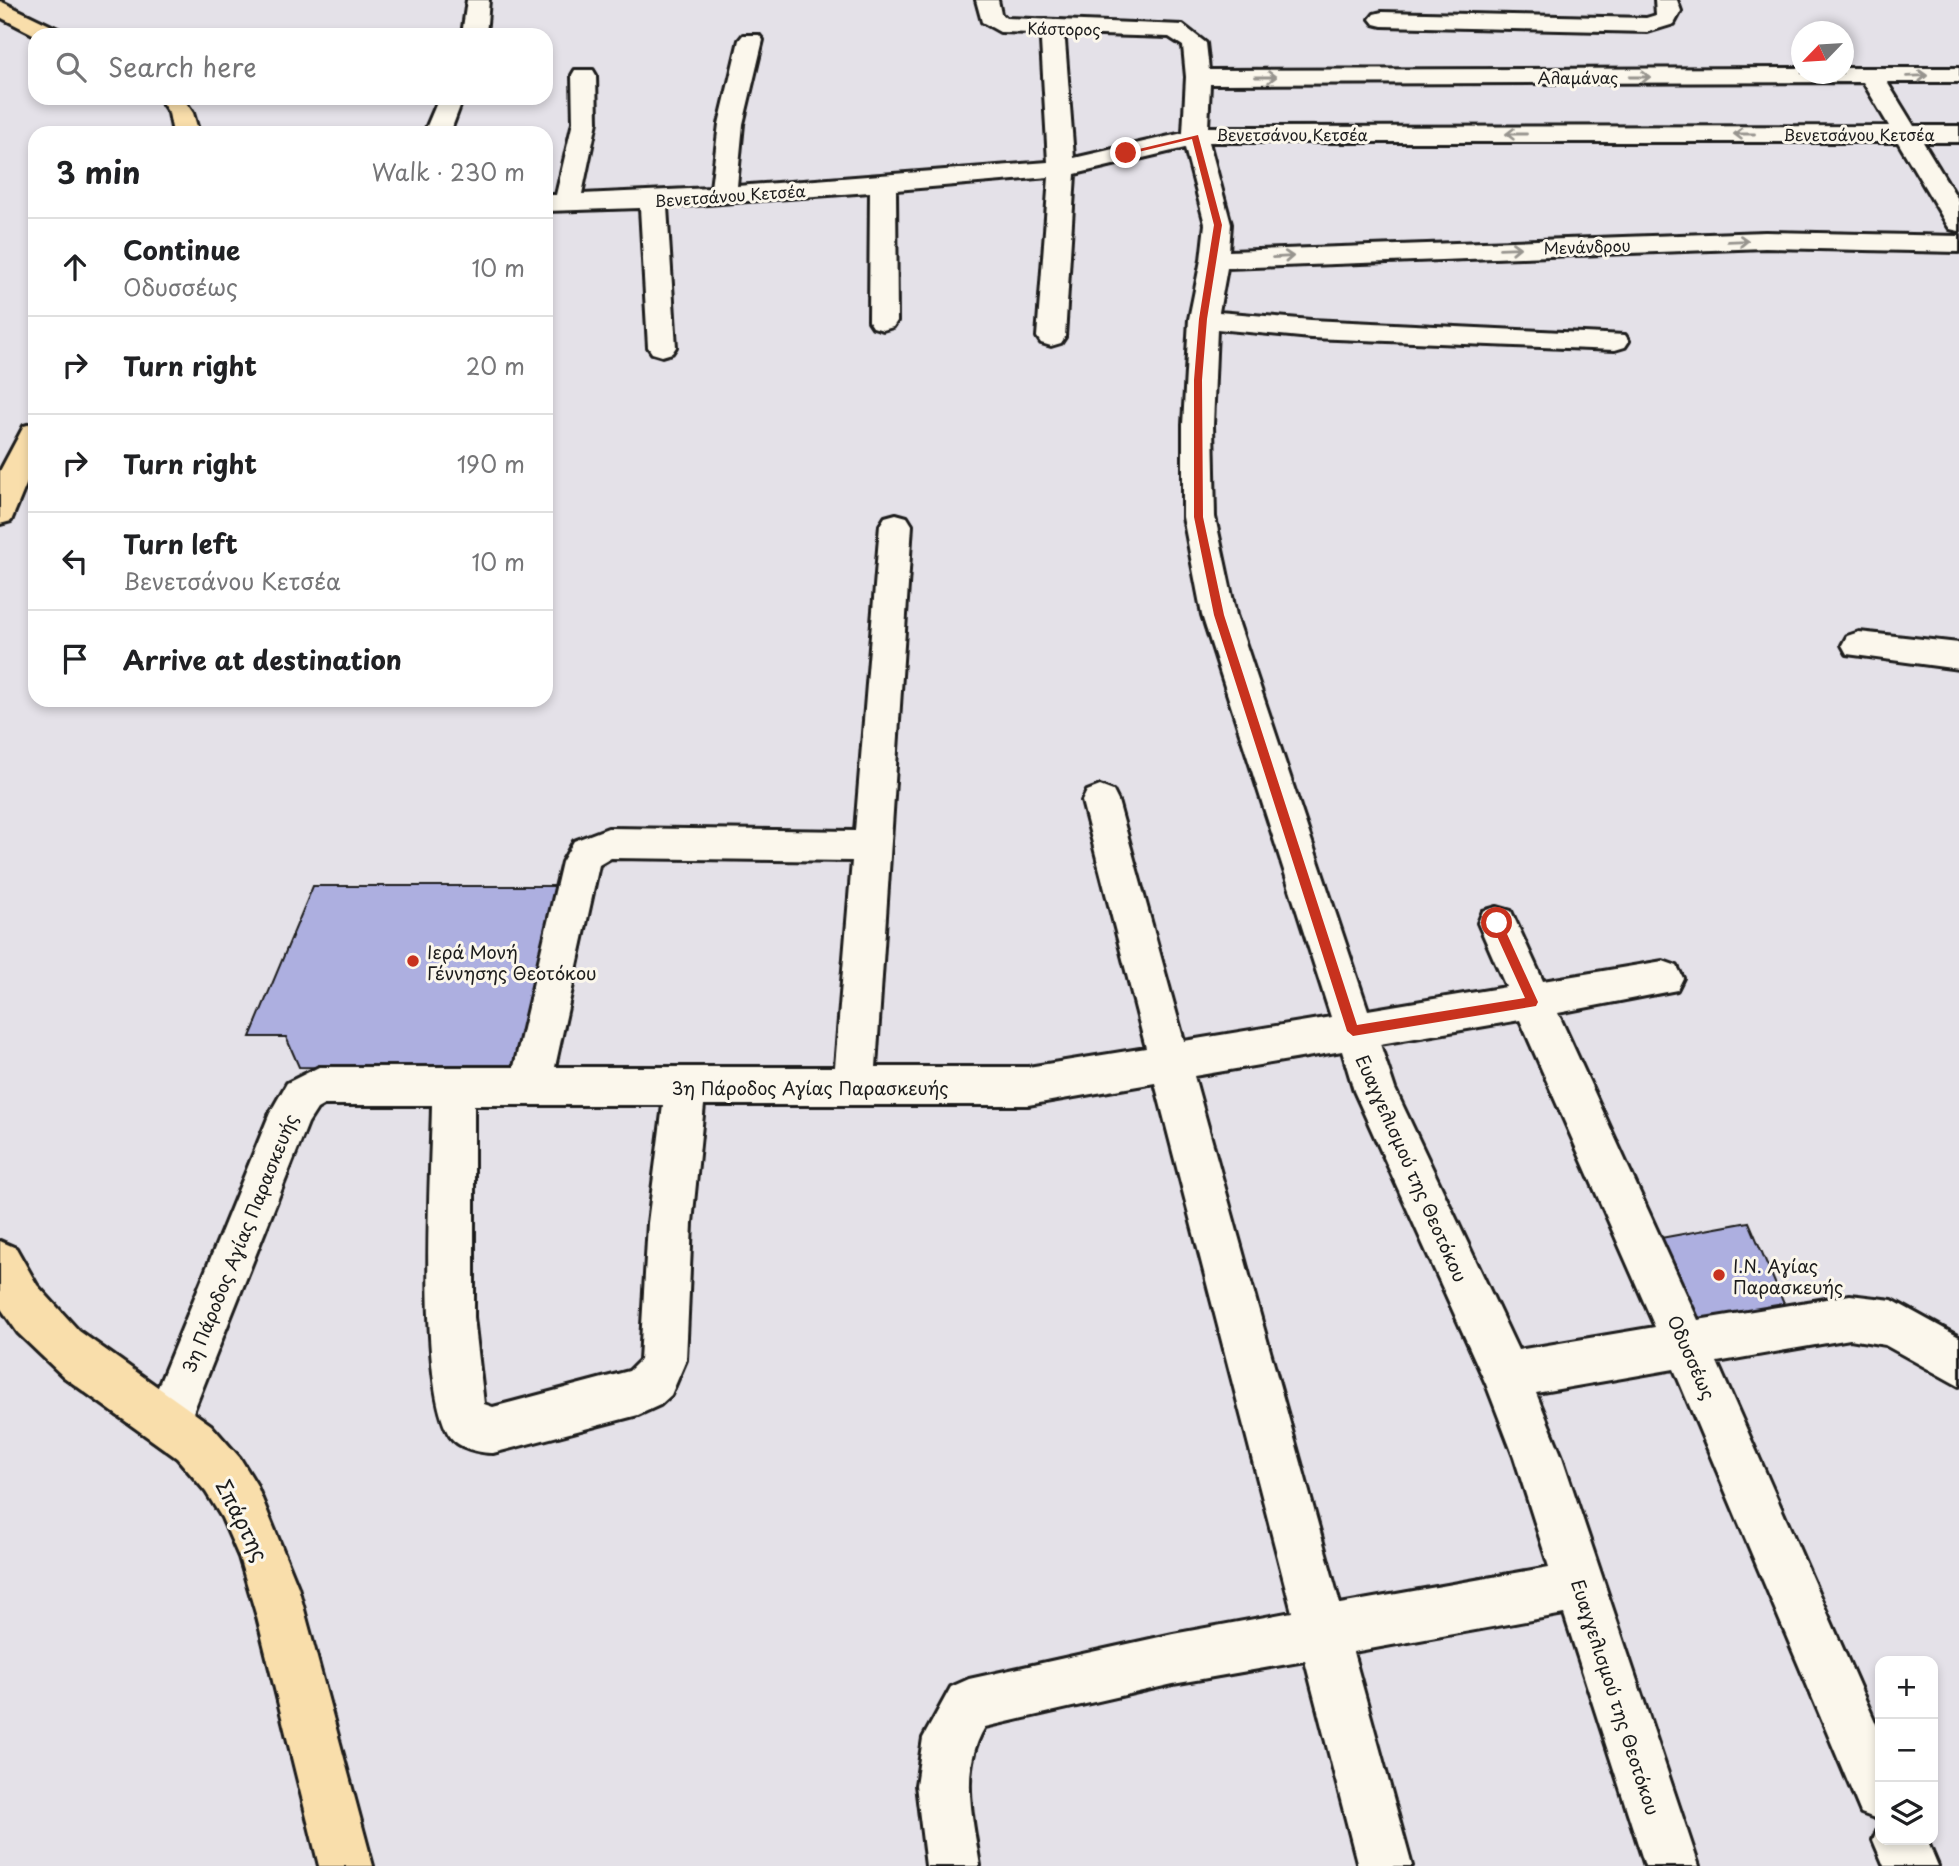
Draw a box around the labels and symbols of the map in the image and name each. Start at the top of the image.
street label: Κάστορος [1027,15,1101,41]
north arrow [1791,21,1854,84]
street label: Αλαμάνας [1538,65,1618,89]
one-way arrow [1905,69,1928,82]
one-way arrow [1254,70,1277,84]
one-way arrow [1629,70,1652,84]
street label: Βενετσάνου Κετσέα [1216,122,1368,146]
street label: Βενετσάνου Κετσέα [1783,122,1935,146]
one-way arrow [1505,127,1528,141]
one-way arrow [1733,127,1756,141]
route end [1110,137,1141,168]
street label: Βενετσάνου Κετσέα [654,178,806,212]
street label: Μενάνδρου [1543,232,1631,260]
one-way arrow [1726,234,1749,248]
one-way arrow [1499,241,1522,255]
one-way arrow [1271,250,1294,263]
route start [1481,907,1512,938]
place label: Ιερά Μονή Γέννησης Θεοτόκου [427,938,597,986]
marker: Ιερά Μονή Γέννησης Θεοτόκου [405,953,421,969]
street label: Ευαγγελισμού της Θεοτόκου [1350,1050,1474,1286]
street label: 3η Πάροδος Αγίας Παρασκευής [671,1074,949,1101]
street label: 3η Πάροδος Αγίας Παρασκευής [175,1109,303,1377]
place label: Ι.Ν. Αγίας Παρασκευής [1733,1252,1843,1300]
marker: Ι.Ν. Αγίας Παρασκευής [1711,1267,1727,1283]
street label: Οδυσσέως [1661,1310,1723,1404]
street label: Σπάρτης [209,1473,277,1567]
street label: Ευαγγελισμού της Θεοτόκου [1565,1576,1667,1818]

